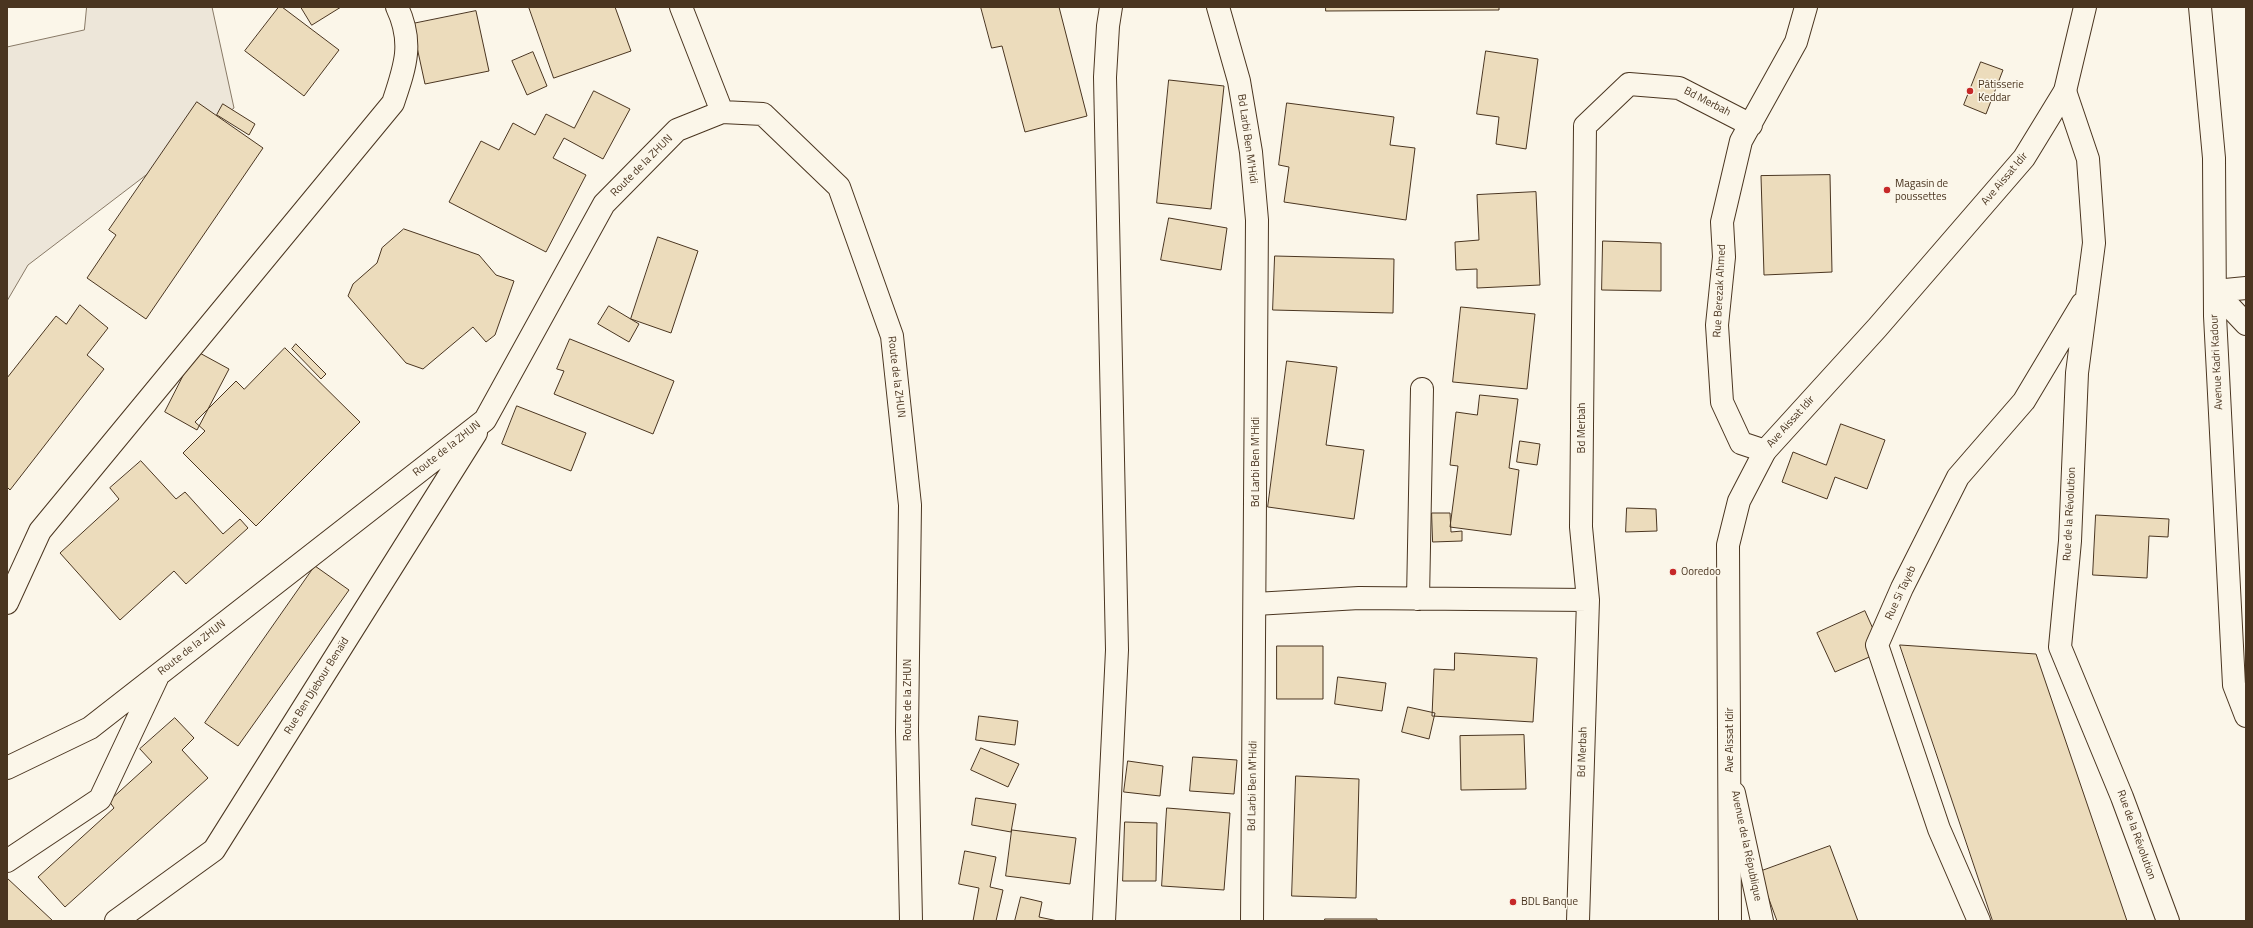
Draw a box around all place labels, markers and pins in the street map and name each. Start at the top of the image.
place label: Pâtisserie Keddar [1978,78,2024,104]
marker: Pâtisserie Keddar [1965,86,1975,96]
place label: Magasin de poussettes [1895,177,1948,203]
marker: Magasin de poussettes [1882,185,1892,195]
place label: Ooredoo [1681,565,1721,579]
marker: Ooredoo [1668,567,1678,577]
place label: BDL Banque [1521,895,1578,909]
marker: BDL Banque [1508,897,1518,907]

